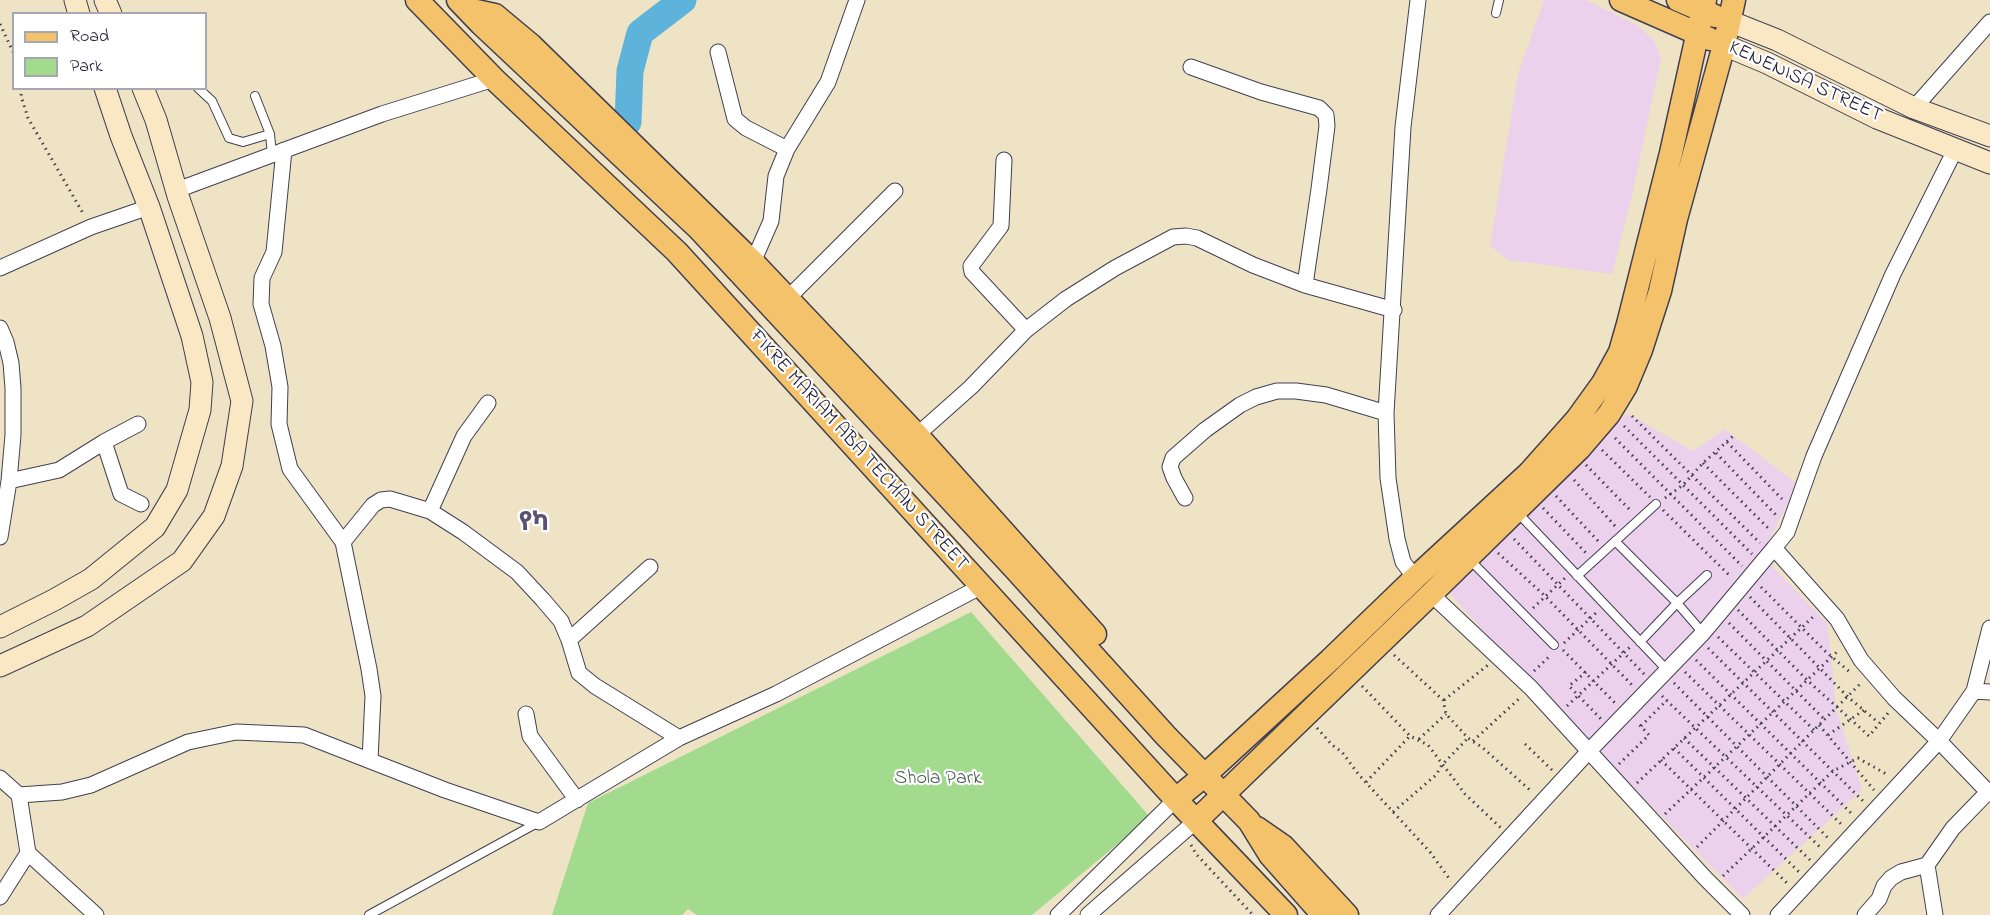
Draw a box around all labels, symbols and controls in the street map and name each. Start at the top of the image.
legend [12,12,207,90]
text: Road [70,24,109,50]
street label: KENENISA STREET [1724,37,1886,129]
text: Park [70,54,103,80]
street label: FIKRE MARIAM ABA TECHAN STREET [743,325,973,577]
district label: የካ [519,510,549,542]
park label: Shola Park [894,768,982,792]

